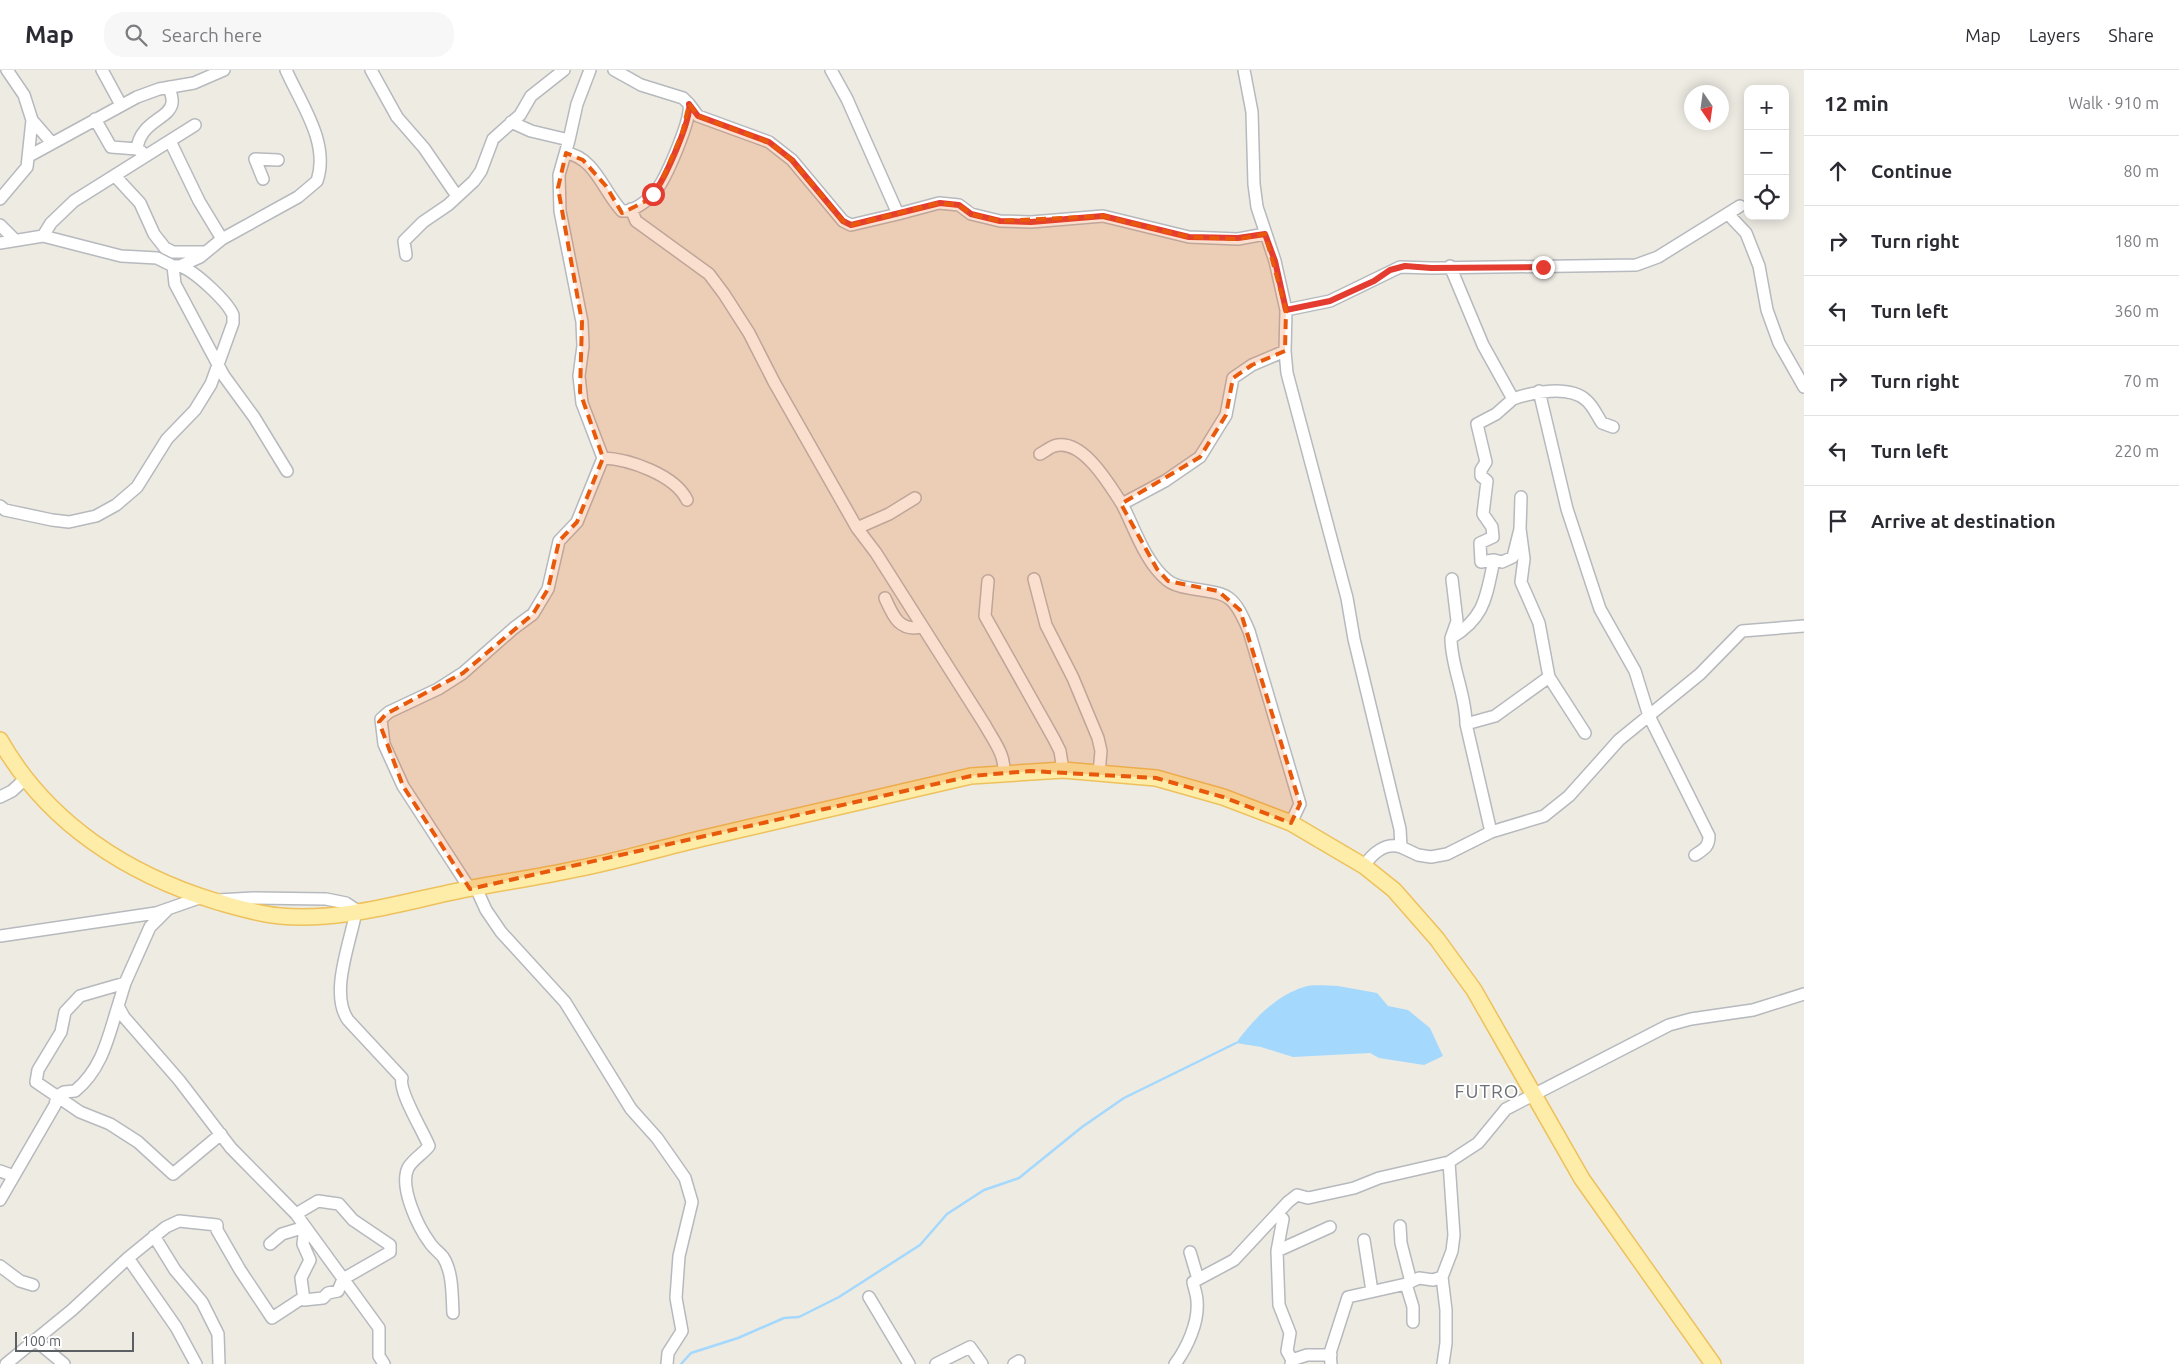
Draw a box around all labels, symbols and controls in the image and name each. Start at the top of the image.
search box [104,12,454,57]
text: Map [25,21,74,48]
icon: search [122,21,150,49]
text: Search here [162,24,262,46]
text: Map [1965,25,2001,45]
text: Layers [2029,25,2080,45]
text: Share [2108,25,2154,45]
north arrow [1684,85,1729,130]
map controls [1744,85,1789,220]
button: + [1744,85,1789,130]
text: 12 min [1824,91,1889,115]
text: Walk · 910 m [2068,94,2159,112]
button: − [1744,130,1789,175]
icon: ahead [1824,157,1852,185]
text: Continue [1871,160,1952,182]
text: 80 m [2123,162,2159,180]
button: locate [1744,175,1789,220]
route start [642,183,665,206]
icon: right [1824,227,1852,255]
text: Turn right [1871,230,1959,252]
text: 180 m [2114,232,2159,250]
route end [1532,256,1555,279]
icon: left [1824,297,1852,325]
text: Turn left [1871,300,1949,322]
text: 360 m [2114,302,2159,320]
icon: right [1824,367,1852,395]
text: Turn right [1871,370,1959,392]
text: 70 m [2123,372,2159,390]
icon: left [1824,437,1852,465]
text: Turn left [1871,440,1949,462]
text: 220 m [2114,442,2159,460]
icon: arrive [1824,507,1852,535]
text: Arrive at destination [1871,510,2056,532]
district label: FUTRO [1454,1080,1520,1102]
scale bar [15,1329,134,1352]
text: 100 m [22,1333,61,1349]

